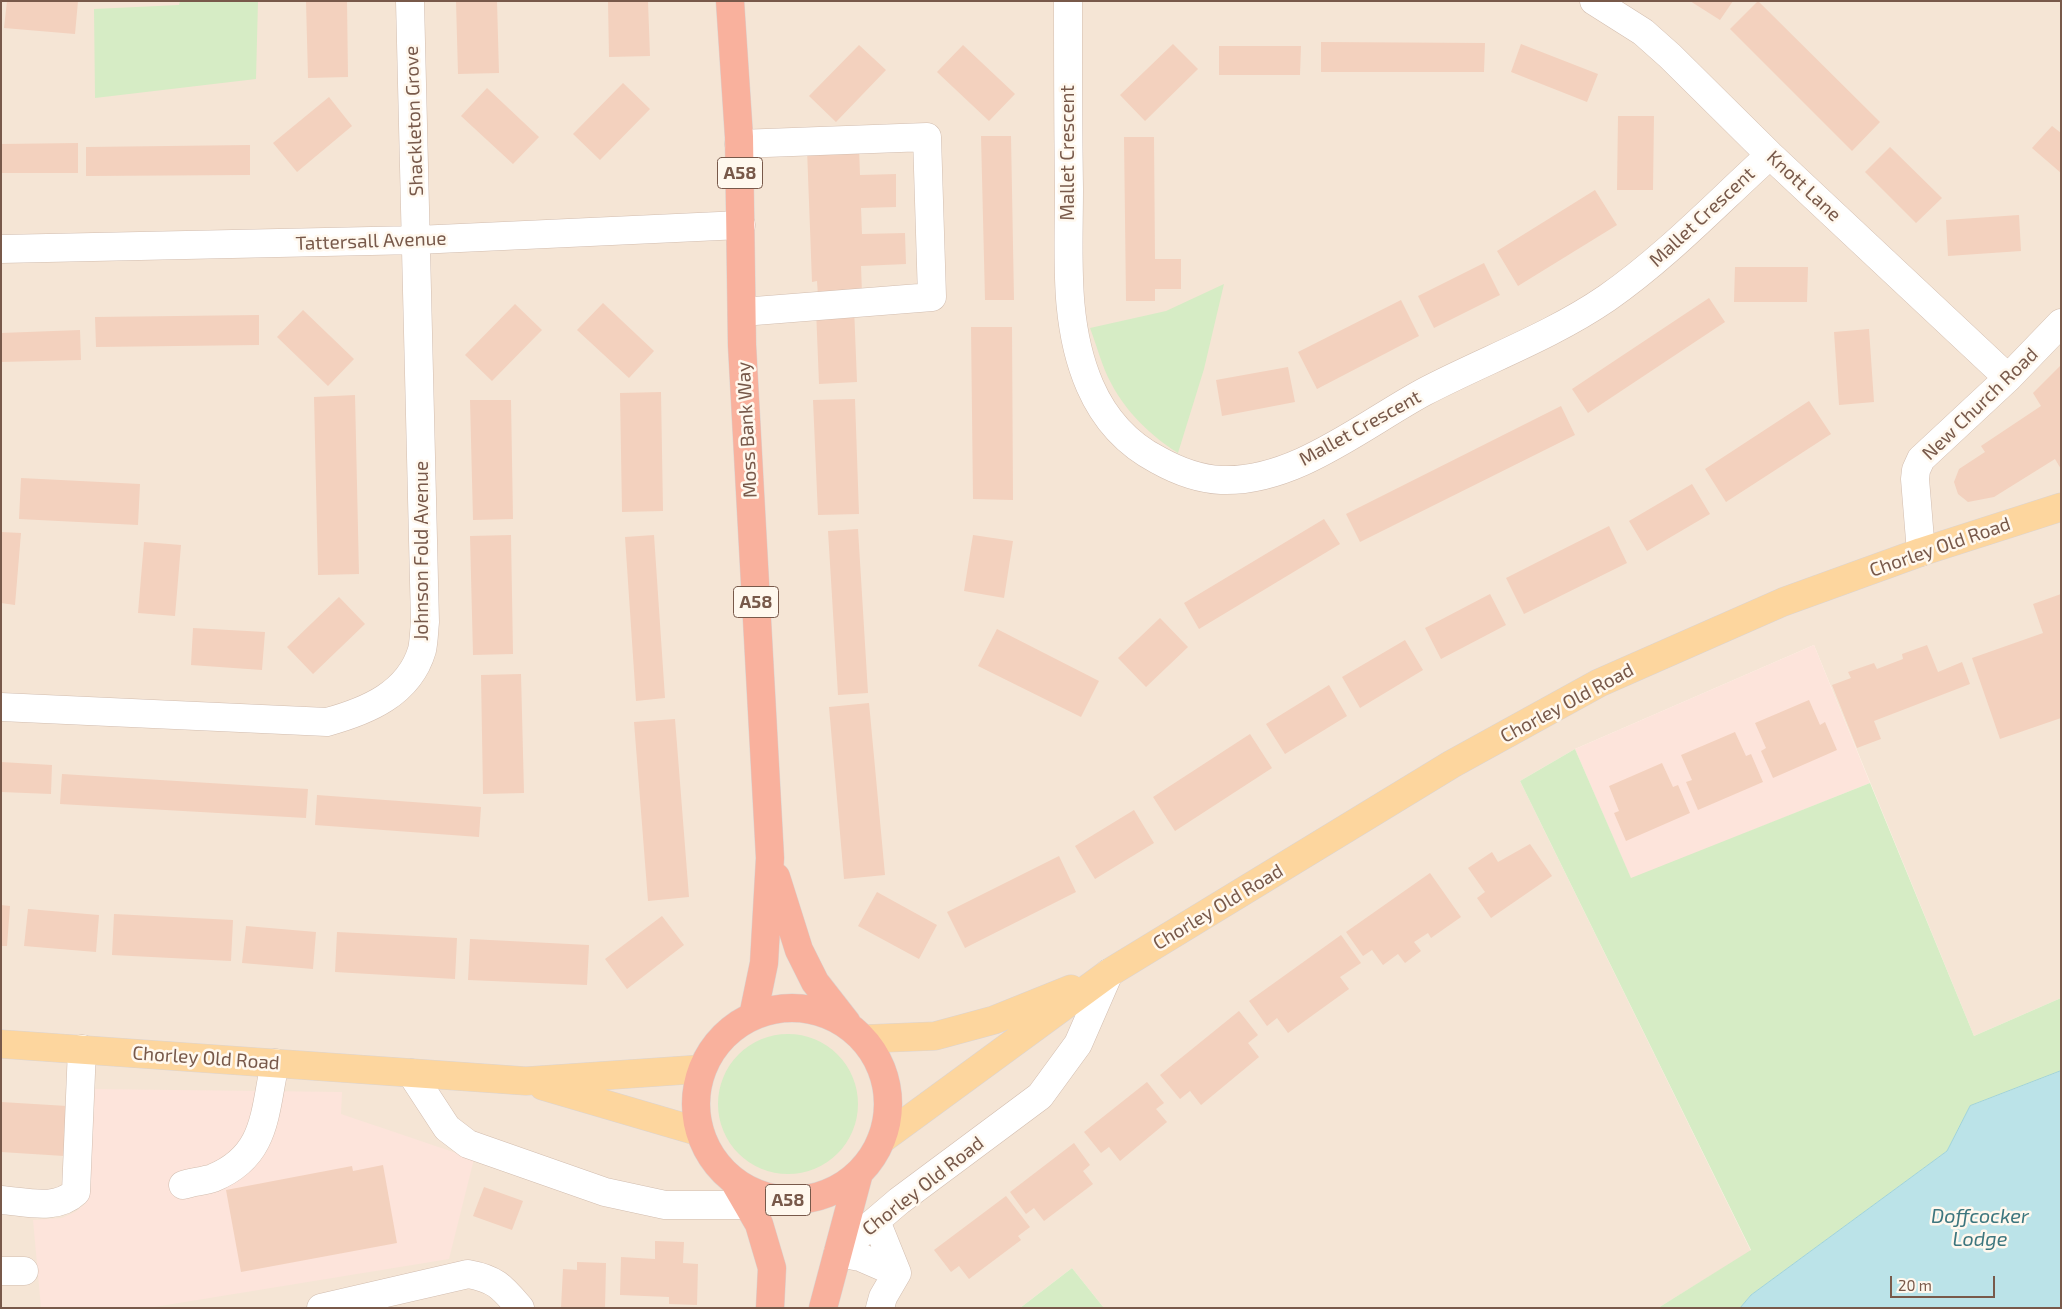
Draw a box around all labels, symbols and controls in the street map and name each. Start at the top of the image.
street label: Shackleton Grove [400,45,428,197]
street label: Mallet Crescent [1057,85,1079,221]
street label: Knott Lane [1762,146,1846,226]
road number: A58 [718,158,762,188]
street label: Mallet Crescent [1645,162,1759,272]
street label: Tattersall Avenue [295,227,447,255]
street label: New Church Road [1917,343,2043,465]
street label: Moss Bank Way [732,361,762,499]
street label: Mallet Crescent [1295,385,1425,471]
street label: Johnson Fold Avenue [411,461,433,641]
street label: Chorley Old Road [1867,512,2013,582]
road number: A58 [734,586,778,618]
street label: Chorley Old Road [1496,658,1638,748]
street label: Chorley Old Road [1149,859,1287,955]
street label: Chorley Old Road [132,1041,280,1075]
street label: Chorley Old Road [858,1132,988,1240]
road number: A58 [766,1184,810,1216]
water label: Doffcocker Lodge [1931,1204,2029,1251]
scale bar [1892,1266,1997,1298]
text: 20 m [1898,1276,1932,1294]

